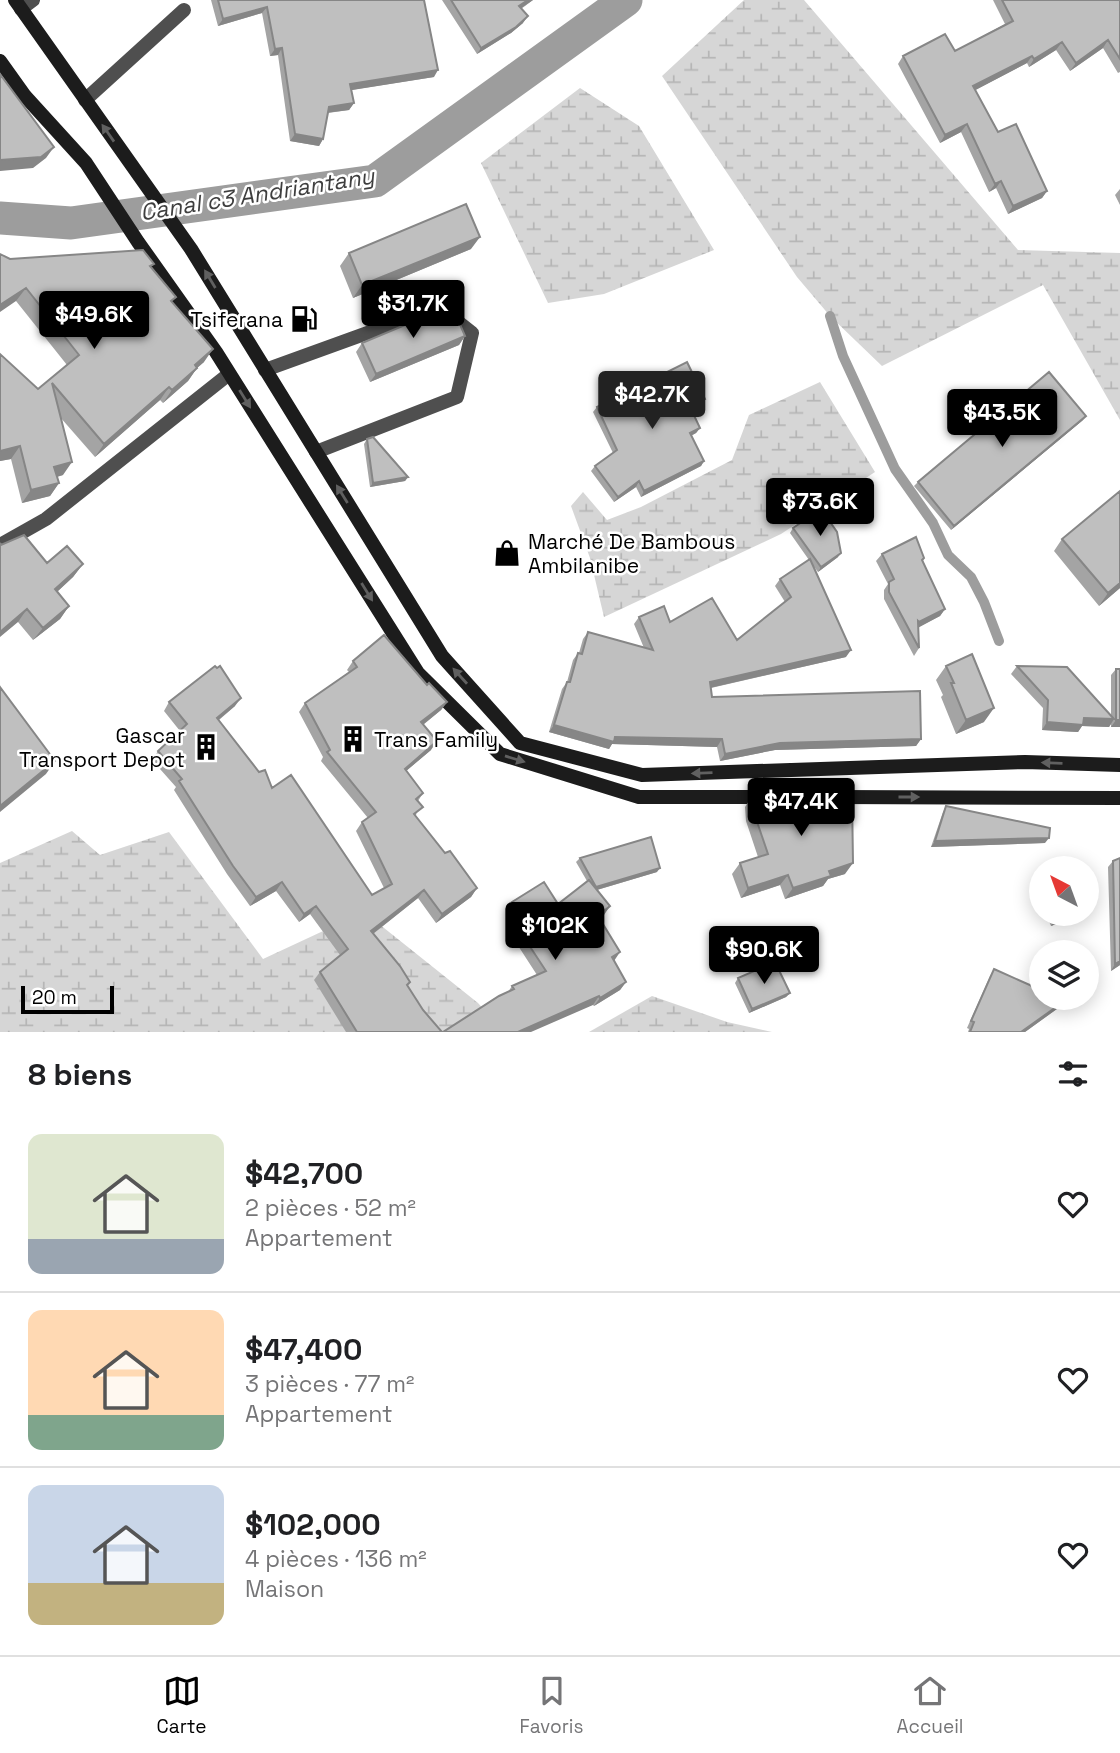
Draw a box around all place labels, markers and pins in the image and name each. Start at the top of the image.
pin: $31.7K [356,280,470,340]
pin: $49.6K [37,292,151,351]
fuel station icon: Tsiferana [289,304,319,334]
place label: Tsiferana [190,306,283,333]
pin: $42.7K [595,372,709,431]
pin: $43.5K [945,390,1059,449]
pin: $73.6K [763,478,877,538]
place label: Marché De Bambous Ambilanibe [528,528,735,579]
shop icon: Marché De Bambous Ambilanibe [492,538,522,568]
place label: Gascar Transport Depot [19,722,185,773]
building icon: Trans Family [338,724,368,754]
place label: Trans Family [374,726,498,753]
building icon: Gascar Transport Depot [191,732,221,762]
pin: $47.4K [744,778,858,838]
pin: $102K [506,902,604,962]
pin: $90.6K [707,926,821,986]

